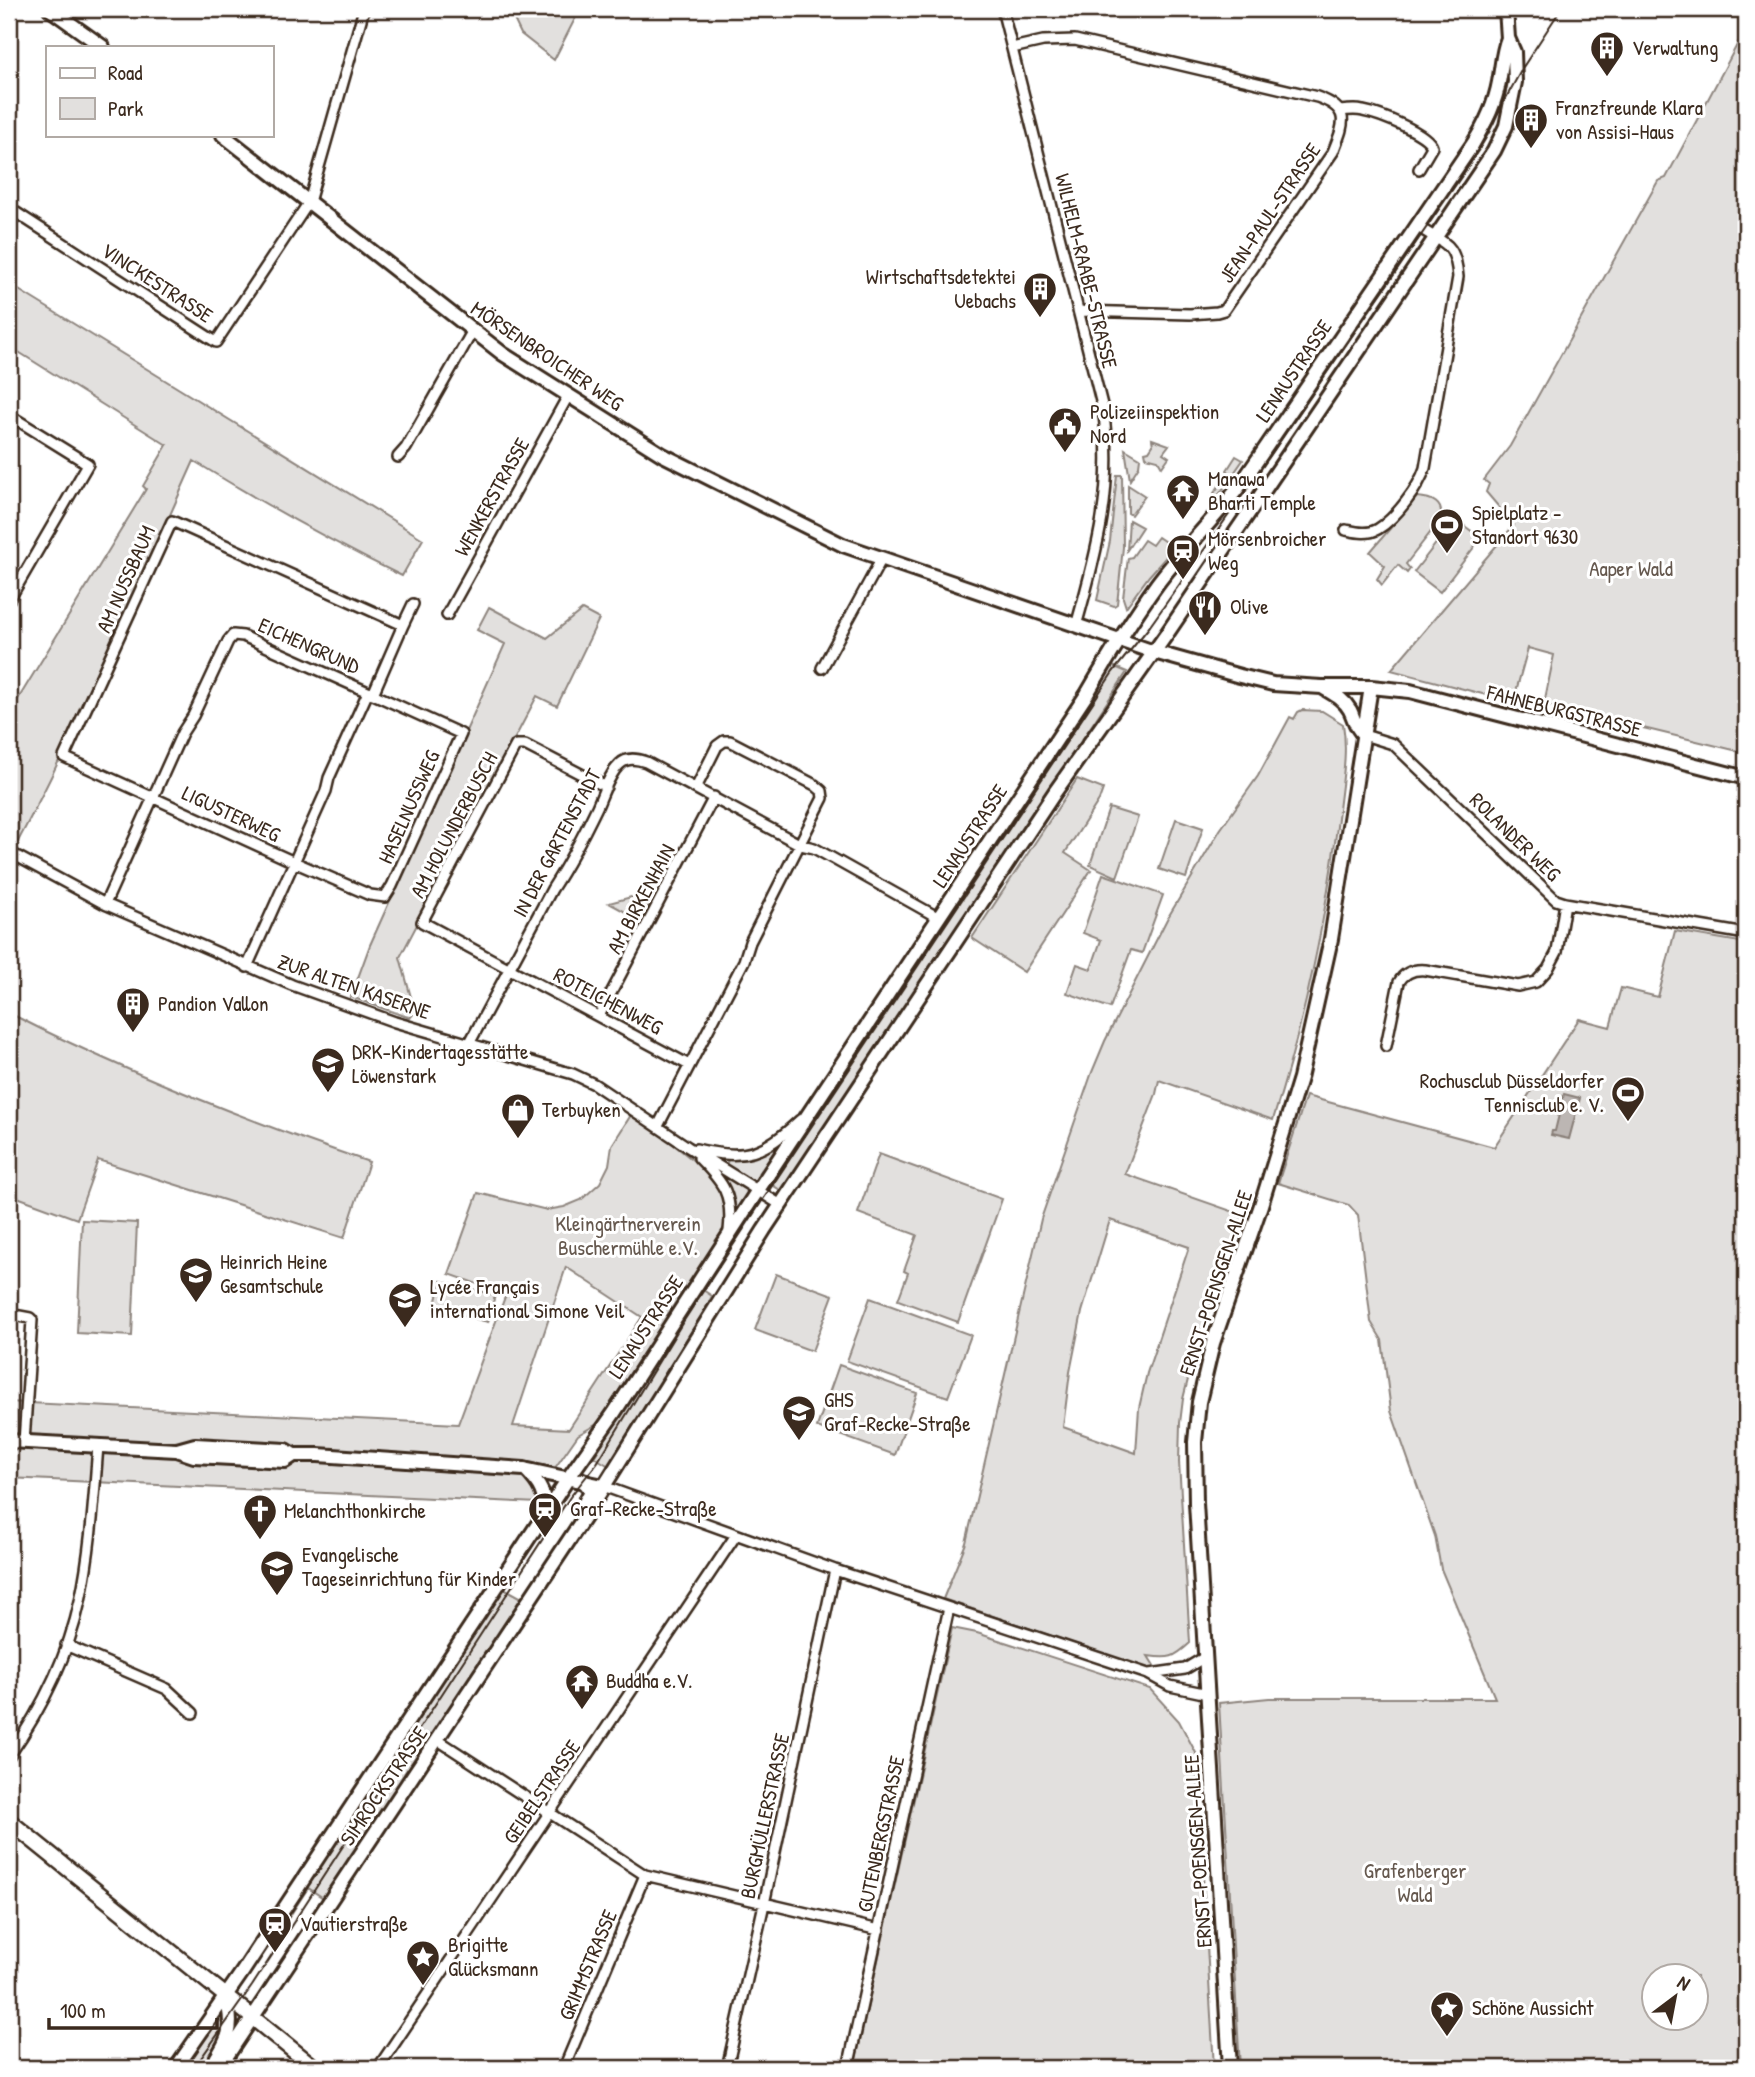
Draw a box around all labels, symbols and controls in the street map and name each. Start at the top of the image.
building icon: Verwaltung [1588,29,1626,78]
place label: Verwaltung [1632,33,1718,62]
legend [46,46,273,136]
text: Road [108,58,142,87]
place label: Franzfreunde Klara von Assisi-Haus [1555,93,1703,146]
text: Park [108,94,143,123]
building icon: Franzfreunde Klara von Assisi-Haus [1512,101,1550,150]
street label: JEAN-PAUL-STRASSE [1212,137,1327,288]
street label: WILHELM-RAABE-STRASSE [1048,170,1125,371]
street label: VINCKESTRASSE [96,236,219,329]
place label: Wirtschaftsdetektei Uebachs [866,262,1016,315]
building icon: Wirtschaftsdetektei Uebachs [1021,270,1059,319]
street label: MÖRSENBROICHER WEG [465,294,629,417]
street label: LENAUSTRASSE [1249,314,1339,428]
place label: Polizeiinspektion Nord [1090,397,1219,450]
public building icon: Polizeiinspektion Nord [1046,405,1084,454]
street label: WENKERSTRASSE [447,432,536,561]
place label: Manawa Bharti Temple [1208,464,1316,517]
temple icon: Manawa Bharti Temple [1164,472,1202,521]
place label: Spielplatz - Standort 9630 [1472,498,1578,551]
sports icon: Spielplatz - Standort 9630 [1428,506,1466,555]
street label: AM NUSSBAUM [89,521,162,637]
place label: Mörsenbroicher Weg [1208,524,1326,577]
station icon: Mörsenbroicher Weg [1164,532,1202,581]
park label: Aaper Wald [1589,554,1673,583]
restaurant icon: Olive [1186,588,1224,637]
place label: Olive [1230,592,1269,621]
street label: EICHENGRUND [254,610,365,681]
street label: FAHNEBURGSTRASSE [1483,677,1644,744]
street label: HASELNUSSWEG [371,746,446,868]
street label: AM HOLUNDERBUSCH [403,746,504,903]
street label: IN DER GARTENSTADT [505,762,608,922]
street label: LIGUSTERWEG [178,778,285,849]
street label: LENAUSTRASSE [925,778,1014,893]
street label: ROLANDER WEG [1463,786,1567,887]
street label: AM BIRKENHAIN [600,839,682,959]
street label: ZUR ALTEN KASERNE [274,947,434,1026]
street label: ROTEICHENWEG [549,960,668,1041]
building icon: Pandion Vallon [114,985,152,1034]
place label: Pandion Vallon [158,989,269,1018]
place label: DRK-Kindertagesstätte Löwenstark [352,1037,528,1090]
school or university icon: DRK-Kindertagesstätte Löwenstark [309,1045,347,1094]
place label: Rochusclub Düsseldorfer Tennisclub e. V. [1420,1066,1604,1119]
sports icon: Rochusclub Düsseldorfer Tennisclub e. V. [1609,1074,1647,1123]
shop icon: Terbuyken [499,1091,537,1140]
place label: Terbuyken [542,1095,621,1124]
street label: ERNST-POENSGEN-ALLEE [1172,1186,1259,1379]
park label: Kleingärtnerverein Buschermühle e.V. [555,1209,701,1262]
place label: Heinrich Heine Gesamtschule [220,1247,328,1300]
school or university icon: Heinrich Heine Gesamtschule [177,1255,215,1304]
street label: LENAUSTRASSE [601,1269,690,1384]
place label: Lycée Français international Simone Veil [430,1272,625,1325]
school or university icon: Lycée Français international Simone Veil [386,1280,424,1329]
place label: GHS Graf-Recke-Straße [824,1385,971,1438]
school or university icon: GHS Graf-Recke-Straße [780,1393,818,1442]
station icon: Graf-Recke-Straße [526,1490,564,1539]
church icon: Melanchthonkirche [241,1492,279,1541]
place label: Graf-Recke-Straße [570,1494,717,1523]
place label: Melanchthonkirche [284,1496,426,1525]
place label: Evangelische Tageseinrichtung für Kinder [302,1540,516,1593]
school or university icon: Evangelische Tageseinrichtung für Kinder [258,1548,296,1597]
temple icon: Buddha e.V. [563,1662,601,1711]
place label: Buddha e.V. [606,1666,692,1695]
street label: SIMROCKSTRASSE [333,1720,434,1851]
street label: BURGMÜLLERSTRASSE [733,1731,796,1901]
street label: GEIBELSTRASSE [496,1734,587,1850]
street label: GUTENBERGSTRASSE [850,1753,911,1915]
street label: ERNST-POENSGEN-ALLEE [1176,1754,1219,1948]
park label: Grafenberger Wald [1364,1856,1466,1909]
station icon: Vautierstraße [256,1905,294,1954]
street label: GRIMMSTRASSE [551,1905,624,2024]
place label: Vautierstraße [300,1909,408,1938]
place label: Brigitte Glücksmann [448,1930,539,1983]
place icon: Brigitte Glücksmann [404,1938,442,1987]
north arrow [1640,1962,1710,2032]
text: N [1673,1969,1695,1996]
scale bar [49,1986,217,2030]
place icon: Schöne Aussicht [1428,1989,1466,2038]
place label: Schöne Aussicht [1472,1993,1594,2022]
text: 100 m [60,1996,106,2025]

